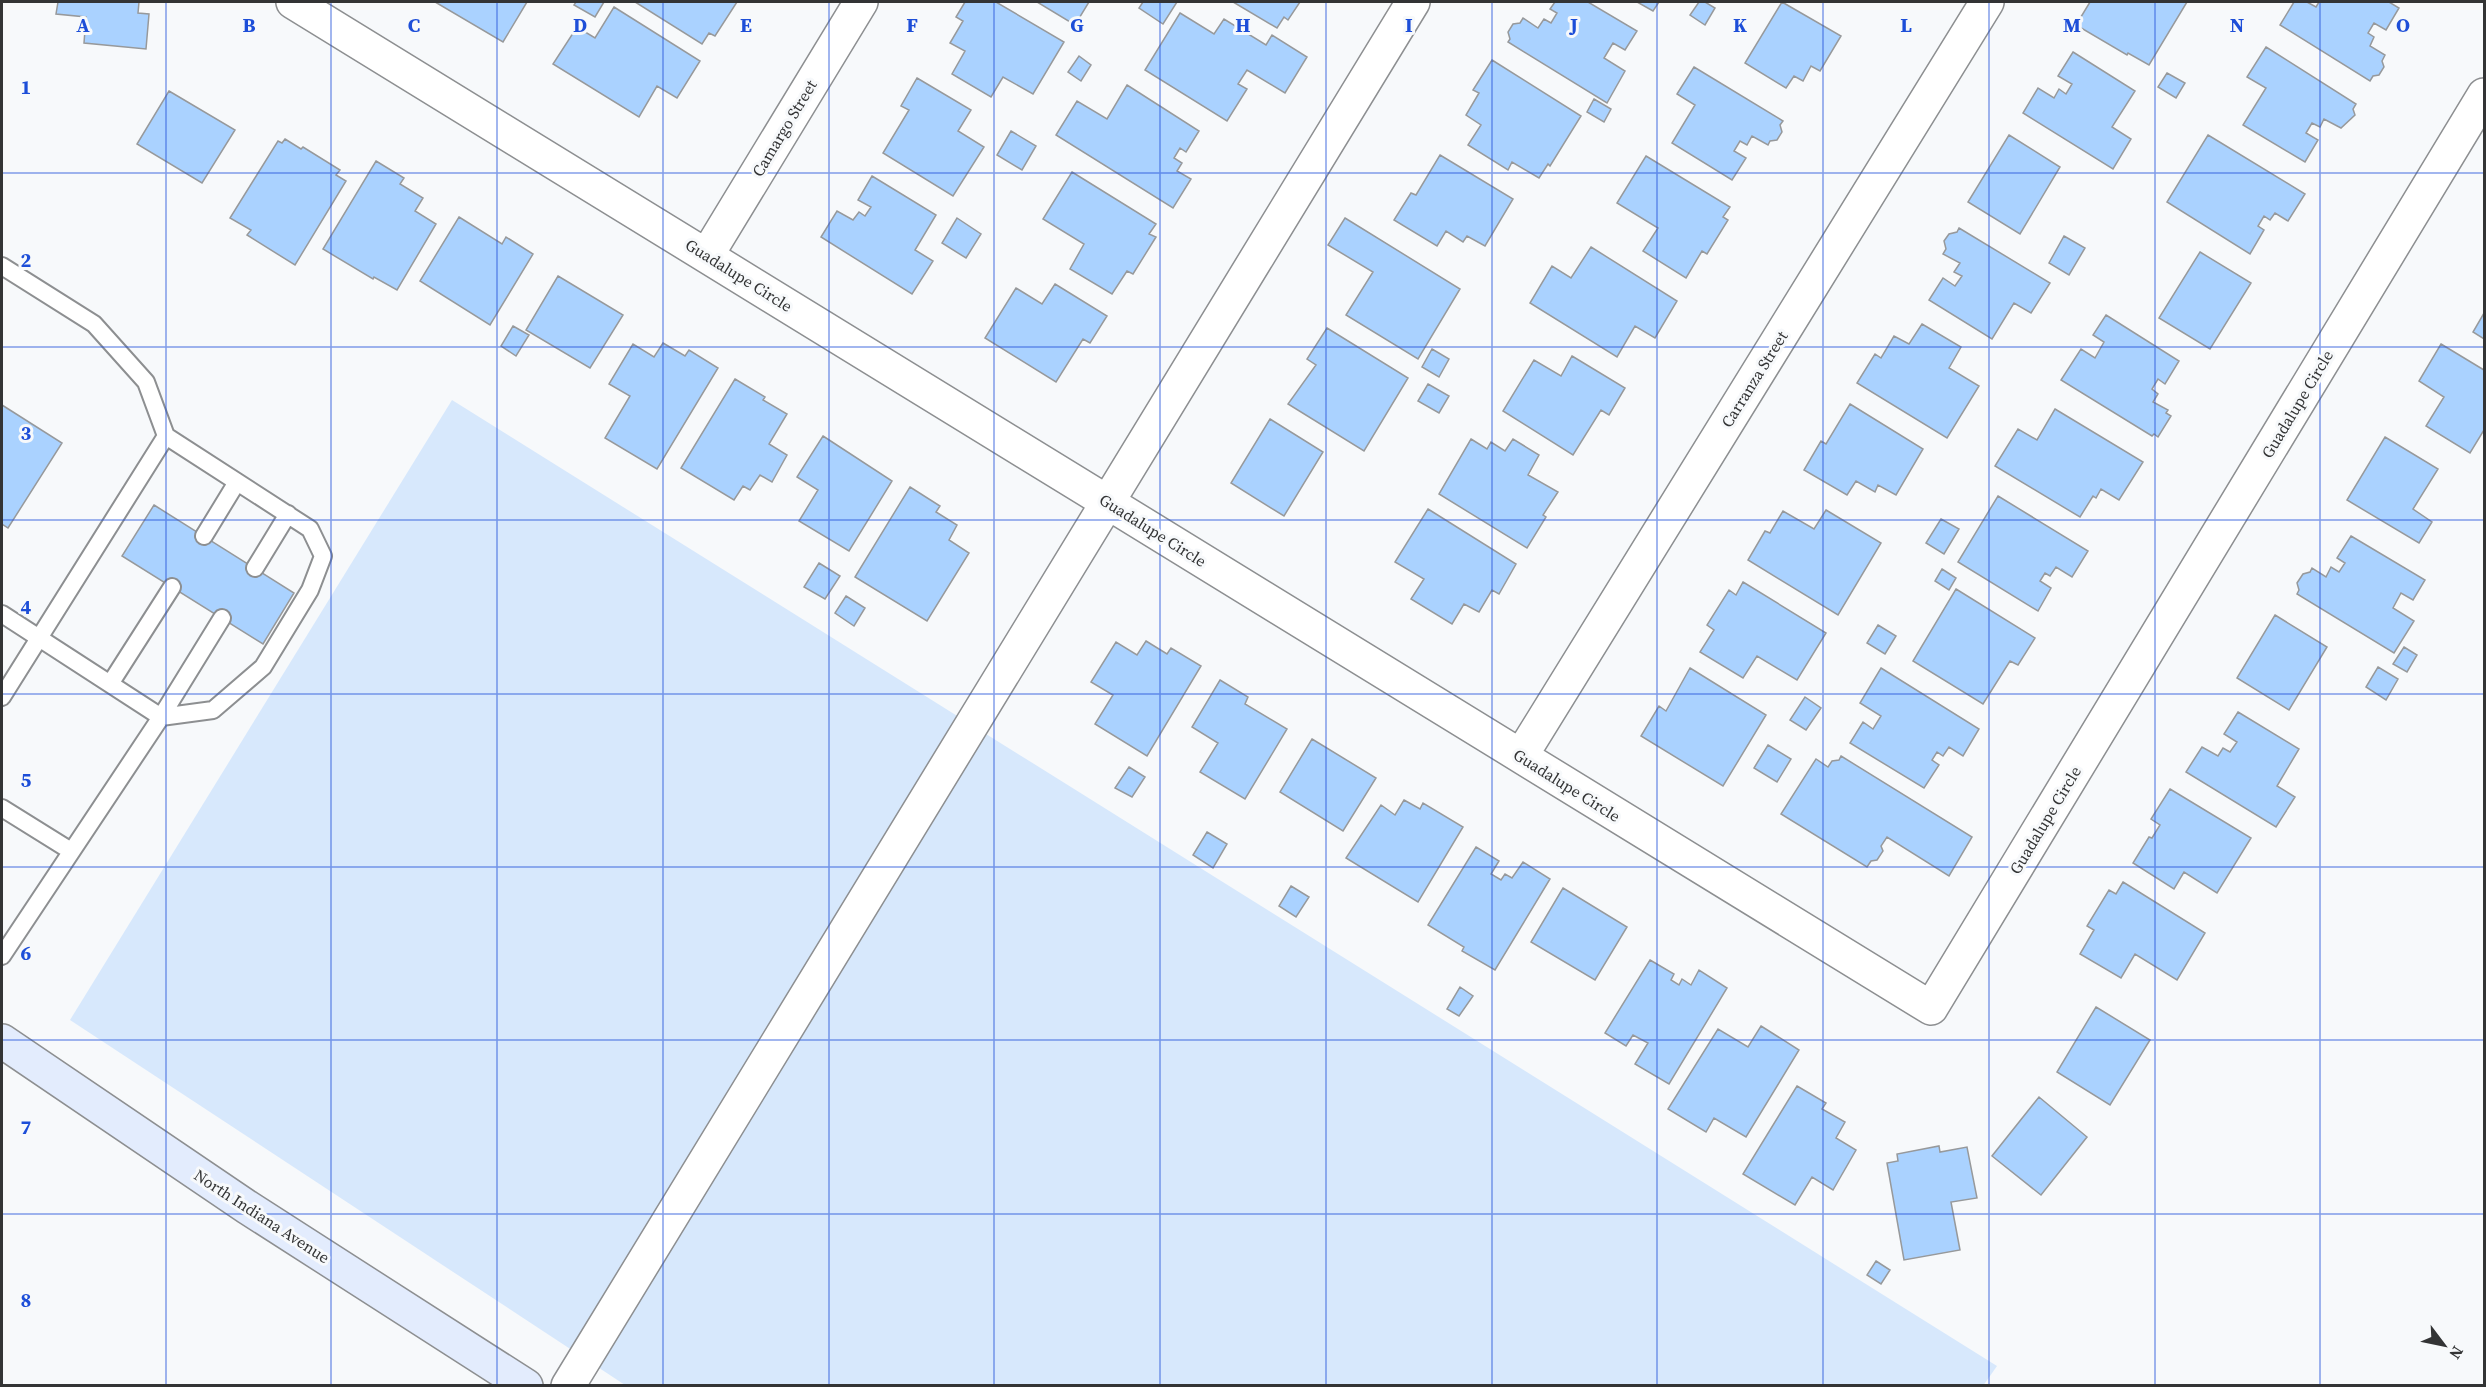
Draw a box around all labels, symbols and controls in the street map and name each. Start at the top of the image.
text: A [76,11,90,39]
text: B [242,11,256,39]
text: C [408,11,420,39]
text: D [573,11,587,39]
text: E [740,11,752,39]
text: F [906,11,918,39]
text: G [1070,11,1084,39]
text: H [1235,11,1251,39]
text: I [1405,11,1413,39]
text: J [1568,11,1578,39]
text: K [1733,11,1747,39]
text: L [1900,11,1912,39]
text: M [2063,11,2081,39]
text: N [2230,11,2244,39]
text: O [2396,11,2410,39]
text: 1 [21,73,31,101]
street label: Camargo Street [746,75,822,180]
street label: Guadalupe Circle [681,233,797,317]
text: 2 [21,246,32,274]
street label: Carranza Street [1716,326,1793,431]
street label: Guadalupe Circle [2256,346,2338,462]
text: 3 [21,419,32,447]
street label: Guadalupe Circle [1095,488,1211,572]
text: 4 [21,593,32,621]
street label: Guadalupe Circle [1509,743,1625,827]
street label: Guadalupe Circle [2004,762,2086,878]
text: 5 [21,766,32,794]
text: 6 [21,939,32,967]
text: 7 [21,1113,32,1141]
street label: North Indiana Avenue [190,1164,334,1268]
text: 8 [21,1286,31,1314]
north arrow [2414,1315,2474,1375]
text: N [2444,1342,2469,1364]

